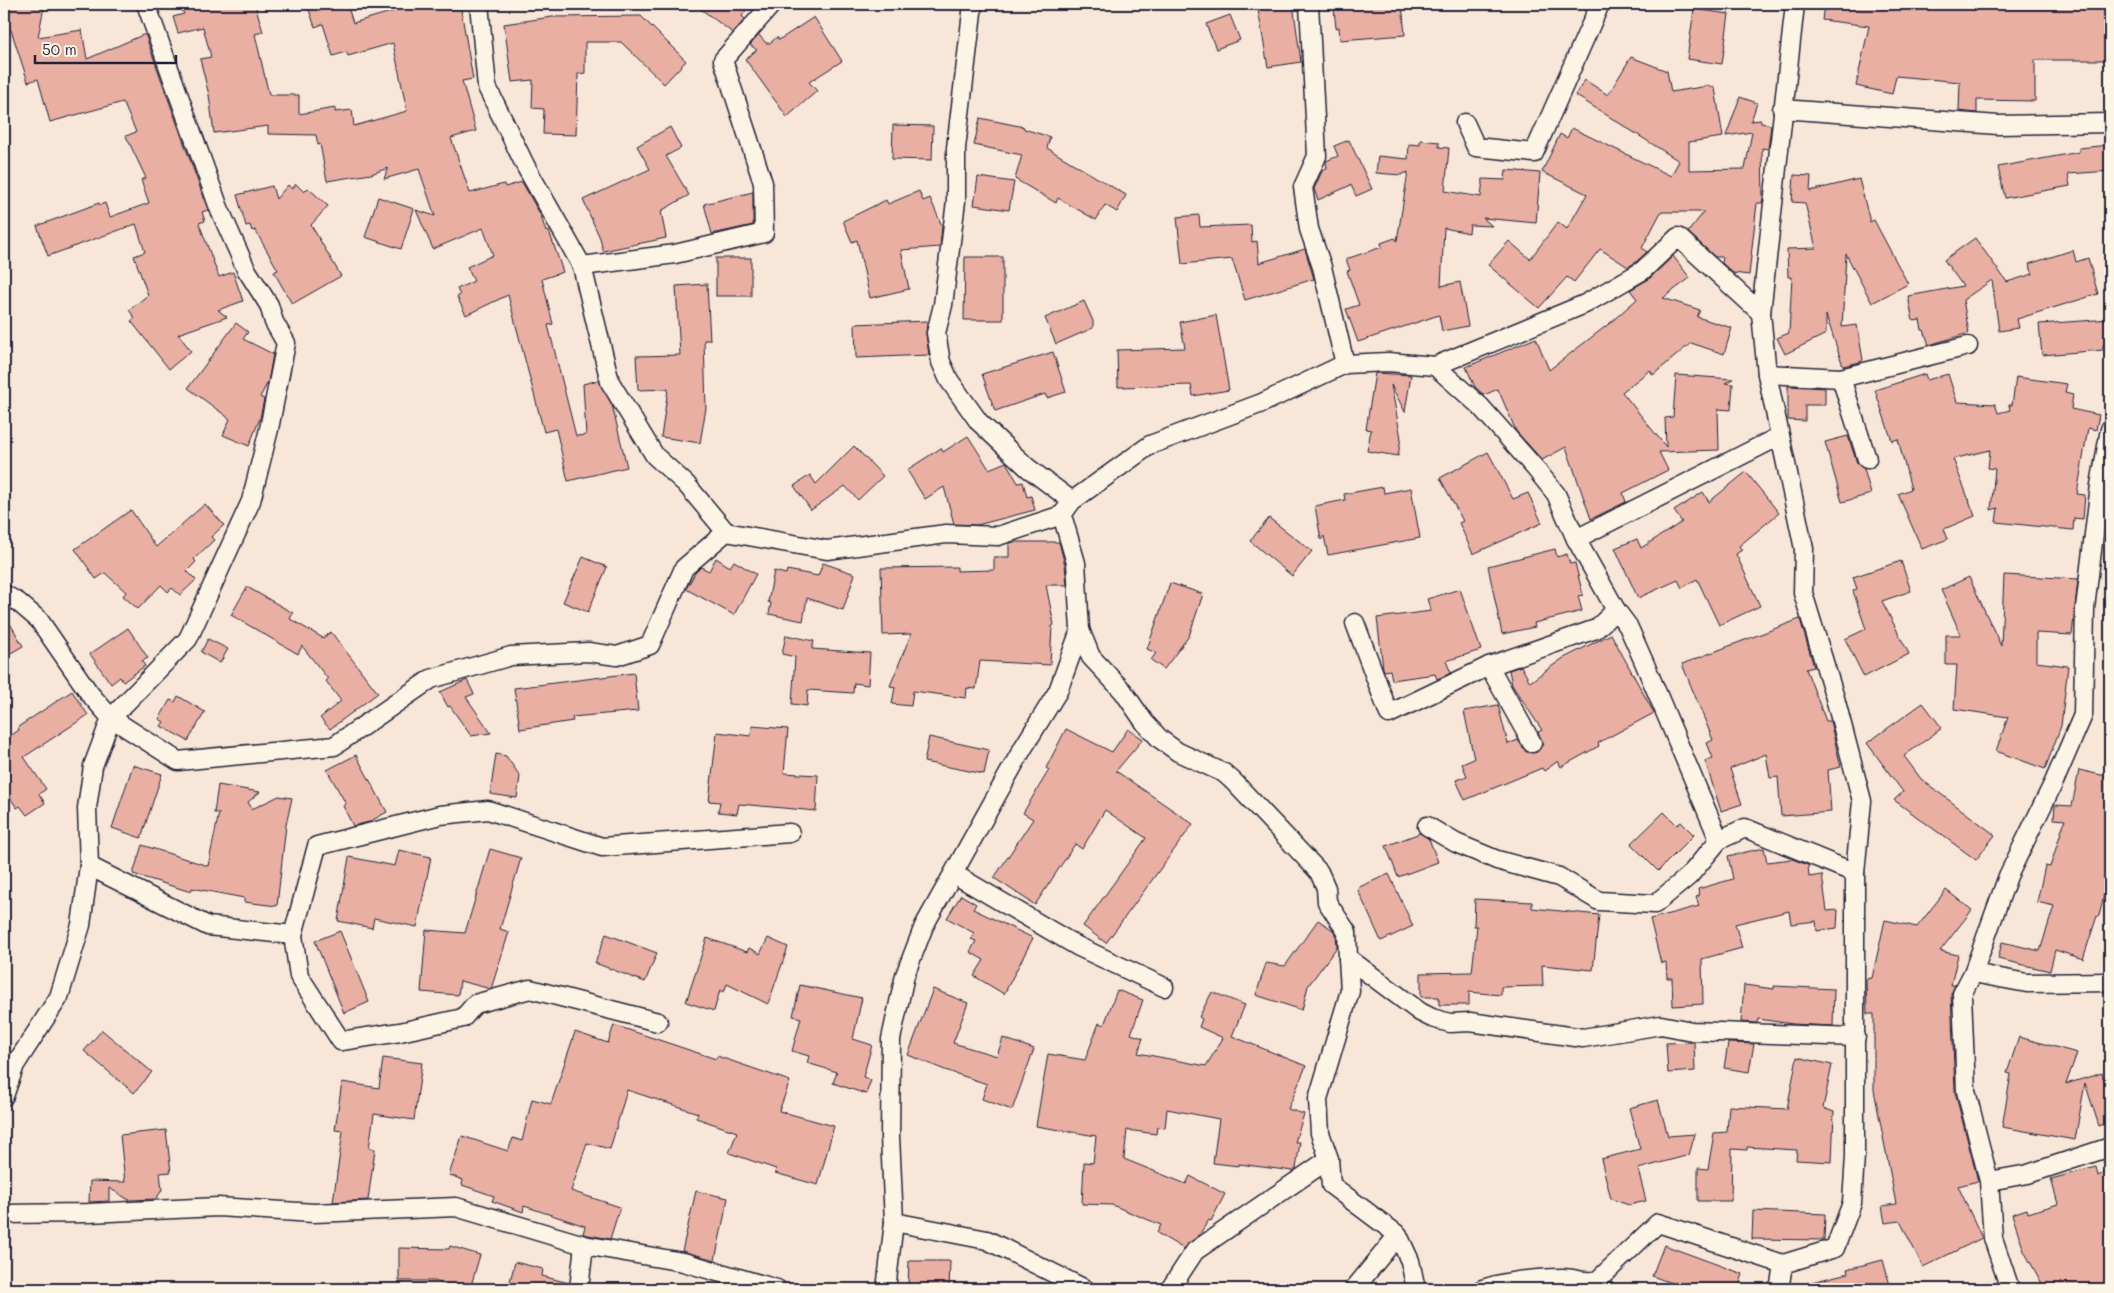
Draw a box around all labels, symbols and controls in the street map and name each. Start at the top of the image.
scale bar [35,32,176,64]
text: 50 m [42,39,77,59]

